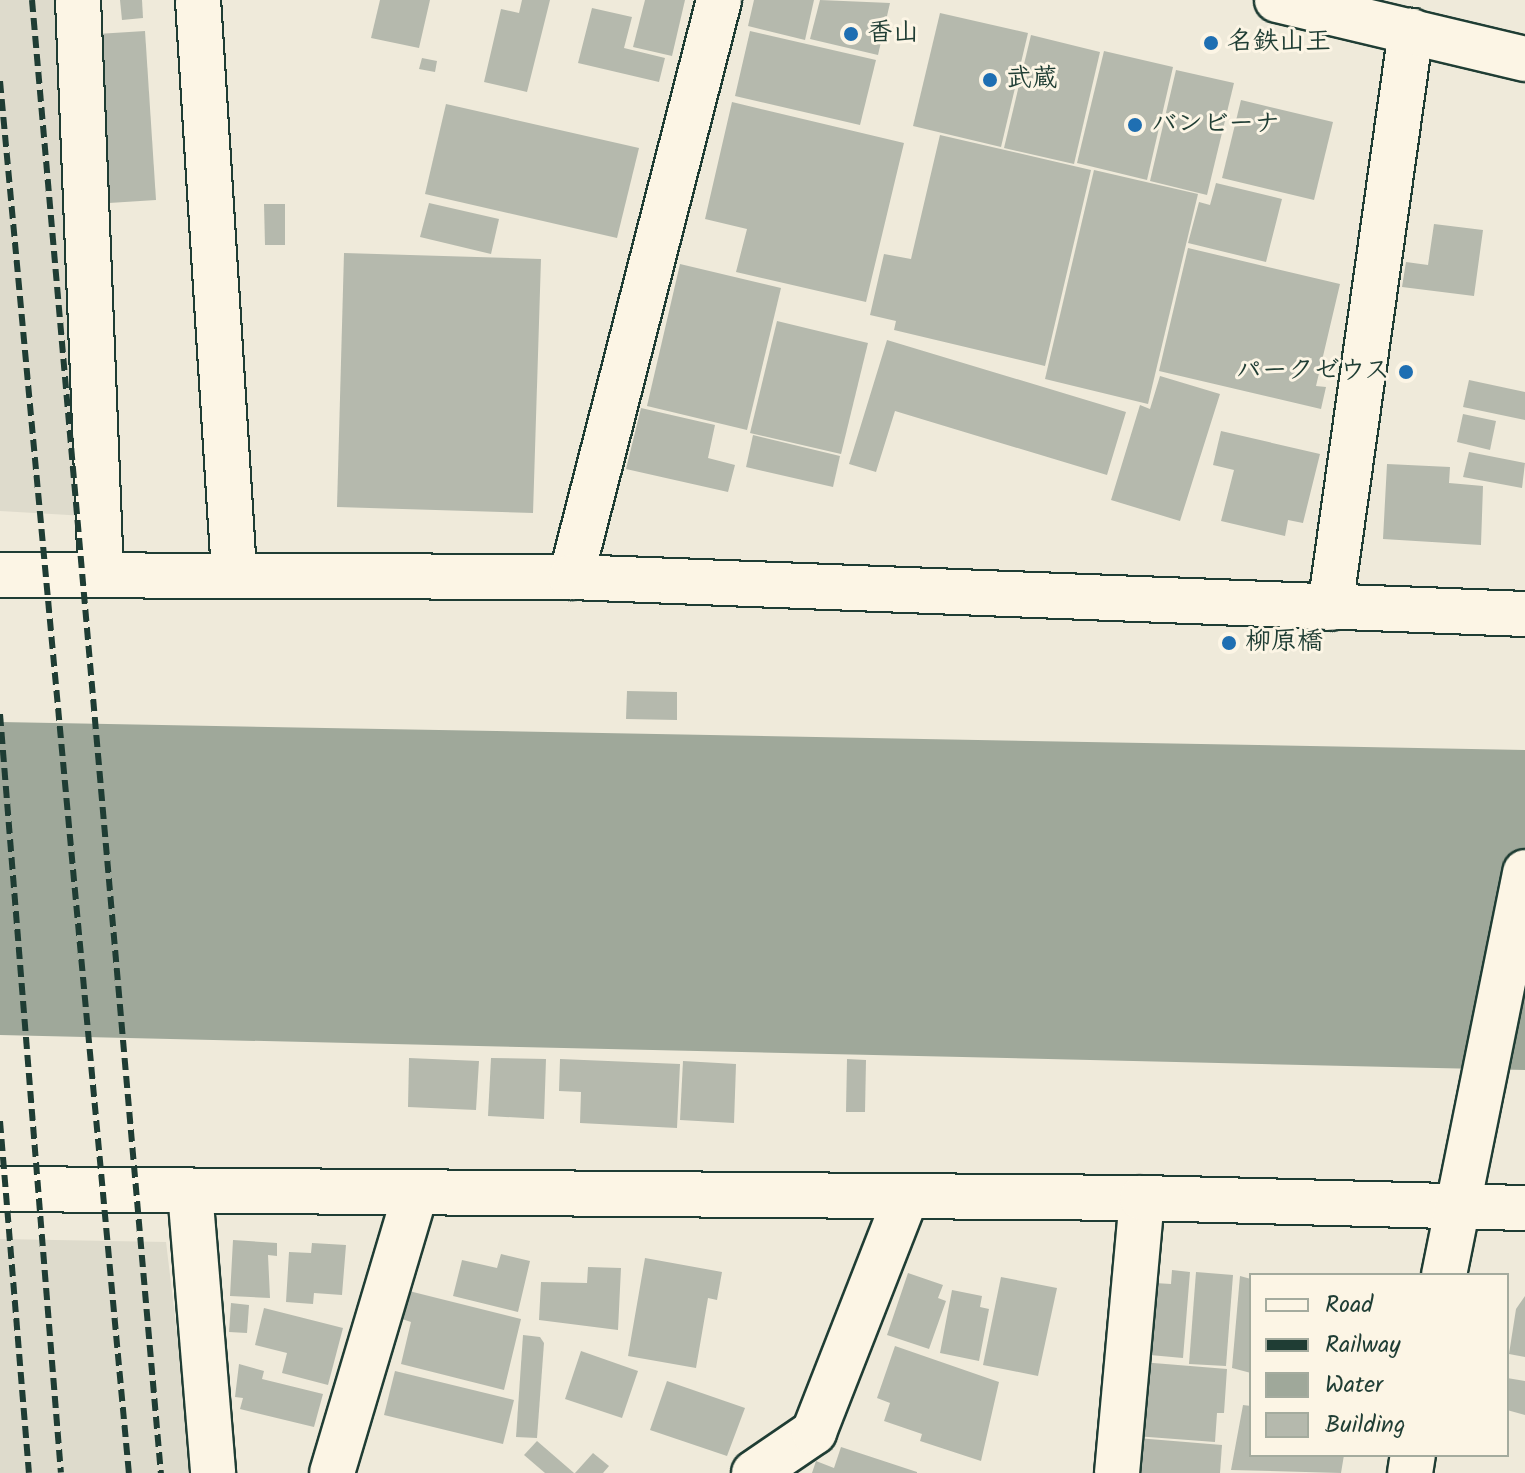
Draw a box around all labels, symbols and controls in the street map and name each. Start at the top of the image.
place label: 香山 [867,18,919,50]
marker: 香山 [842,25,860,43]
place label: 名鉄山王 [1227,27,1331,59]
marker: 名鉄山王 [1202,34,1220,52]
place label: 武蔵 [1006,64,1058,96]
marker: 武蔵 [981,71,999,89]
place label: バンビーナ [1151,109,1280,141]
marker: バンビーナ [1126,116,1144,134]
place label: パークゼウス [1234,356,1390,388]
marker: パークゼウス [1397,363,1415,381]
place label: 柳原橋 [1245,627,1323,659]
marker: 柳原橋 [1220,634,1238,652]
legend [1249,1273,1509,1457]
text: Road [1325,1286,1373,1325]
text: Railway [1325,1326,1401,1365]
text: Water [1325,1366,1383,1405]
text: Building [1325,1406,1405,1445]

